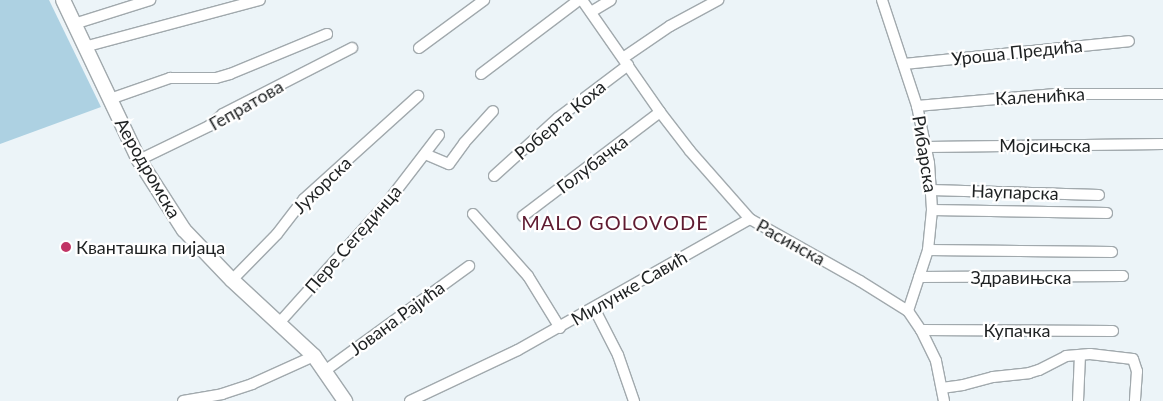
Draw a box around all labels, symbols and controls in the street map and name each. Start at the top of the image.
street label: Уроша Предића [950,34,1084,70]
street label: Гепратова [205,75,287,135]
street label: Роберта Коха [510,76,610,164]
street label: Каленићка [995,83,1085,109]
street label: Аеродромска [111,114,185,222]
street label: Рибарска [908,114,942,194]
street label: Голубачка [552,130,632,198]
street label: Мојсињска [999,134,1091,156]
street label: Јухорска [288,152,356,218]
street label: Наупарска [971,180,1059,204]
street label: Пере Сегединца [300,181,406,297]
district label: MALO GOLOVODE [520,210,710,234]
street label: Расинска [753,214,829,270]
place label: Кванташка пијаца [76,236,225,258]
marker: Кванташка пијаца [60,241,72,253]
street label: Милунке Савић [567,246,691,330]
street label: Здравињска [971,266,1071,288]
street label: Јована Рајића [345,276,449,360]
street label: Купачка [983,319,1051,341]

